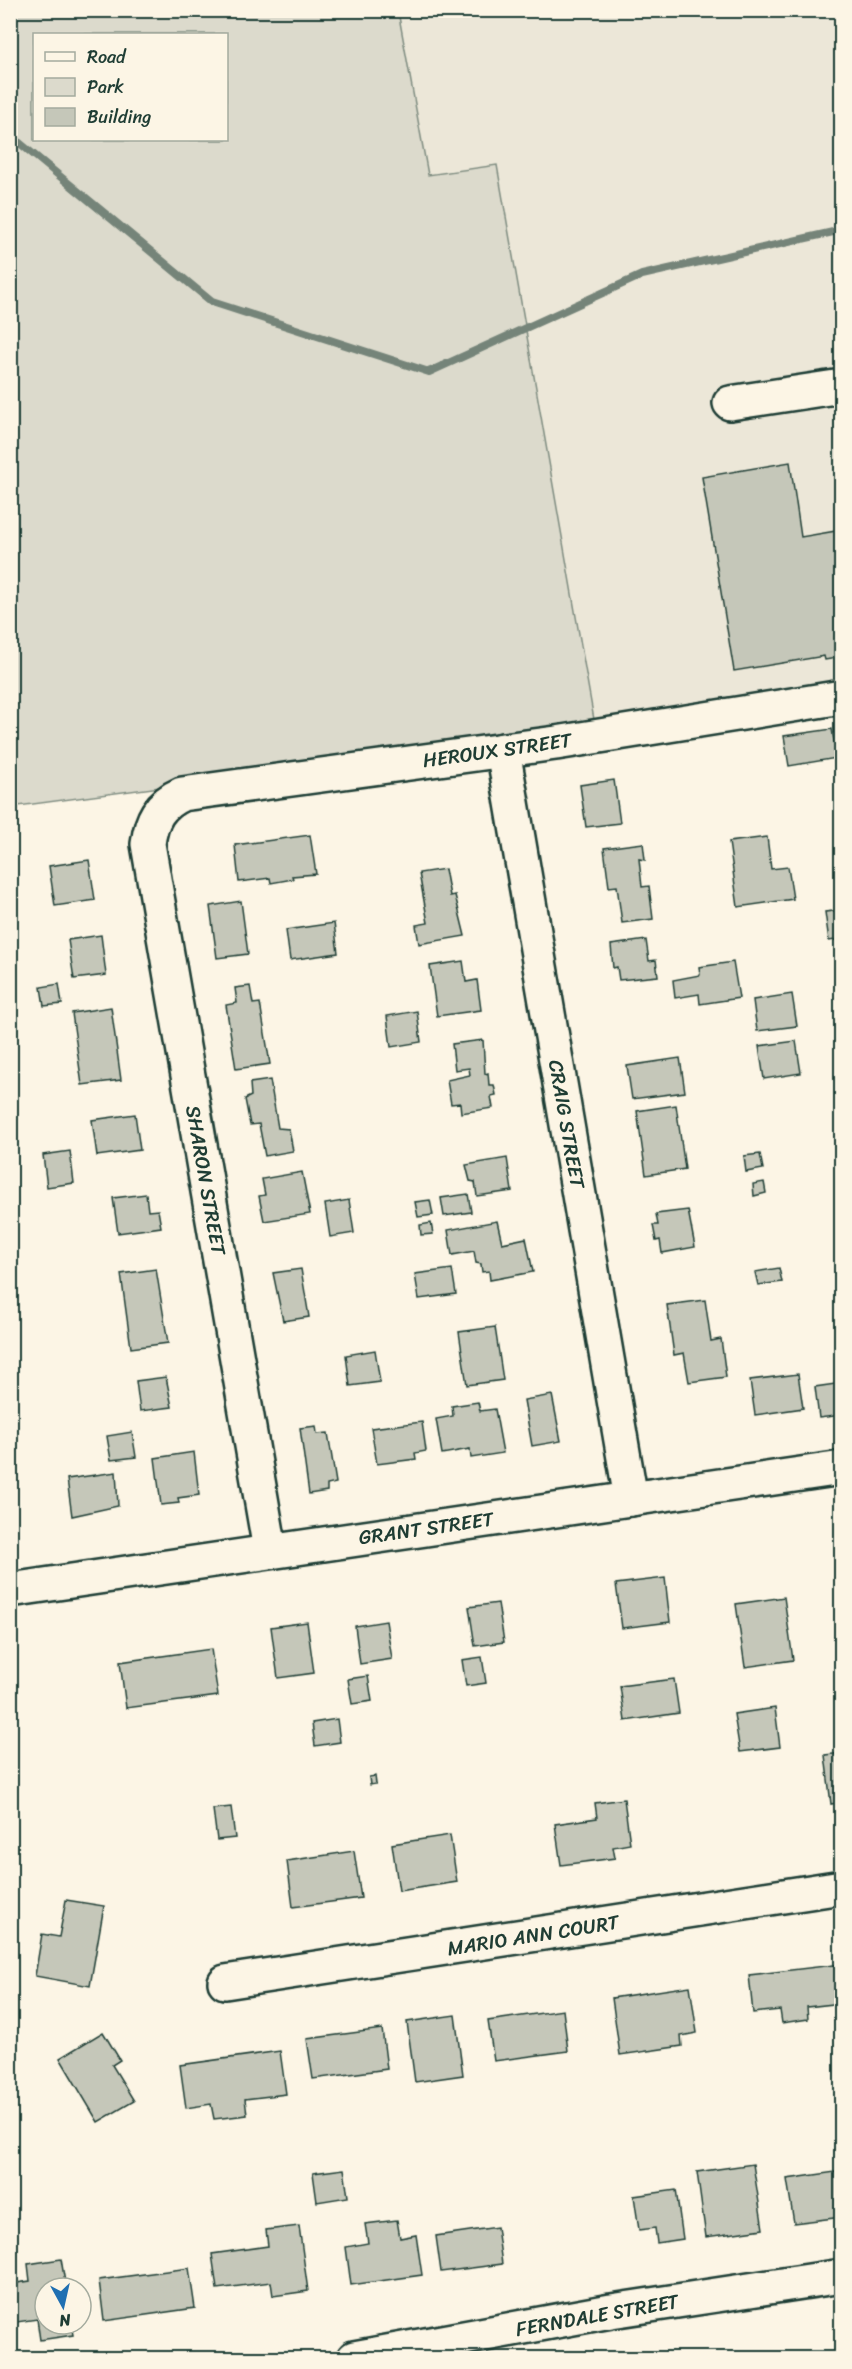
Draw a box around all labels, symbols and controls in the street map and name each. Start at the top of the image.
legend [33,33,228,141]
text: Road [87,41,127,73]
text: Park [87,71,124,103]
text: Building [87,101,151,133]
street label: HEROUX STREET [420,722,576,778]
street label: CRAIG STREET [538,1057,595,1193]
street label: SHARON STREET [175,1103,236,1259]
street label: GRANT STREET [357,1502,497,1555]
street label: MARIO ANN COURT [445,1904,623,1966]
north arrow [33,2276,93,2336]
street label: FERNDALE STREET [513,2284,682,2347]
text: N [57,2305,74,2336]

